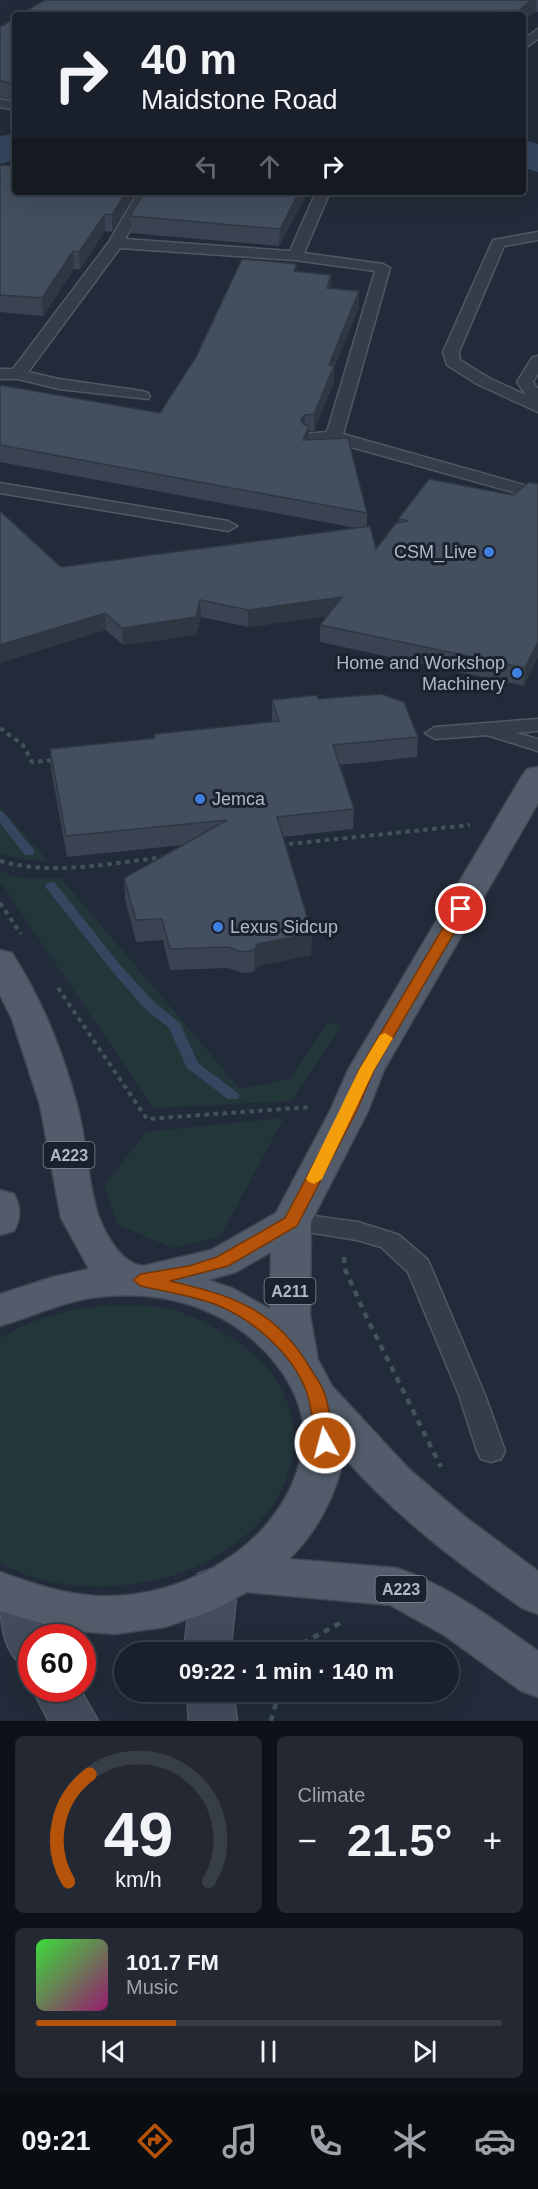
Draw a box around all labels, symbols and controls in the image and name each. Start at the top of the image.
icon: right [42,36,120,114]
text: 40 m [141,36,237,83]
text: Maidstone Road [141,85,338,115]
icon: left [190,150,223,183]
icon: ahead [253,150,286,183]
icon: right [316,150,349,183]
place label: CSM_Live [394,542,477,563]
marker: CSM_Live [482,545,496,559]
place label: Home and Workshop Machinery [336,653,505,694]
marker: Home and Workshop Machinery [510,666,524,680]
place label: Jemca [212,789,266,809]
marker: Jemca [193,792,207,806]
pin [435,883,486,934]
icon: arrive [444,892,477,925]
place label: Lexus Sidcup [230,917,338,937]
marker: Lexus Sidcup [211,920,225,934]
road number: A223 [44,1142,94,1168]
road number: A211 [264,1278,316,1304]
position arrow [293,1411,357,1475]
road number: A223 [376,1576,426,1602]
speed limit sign: 60 [18,1624,96,1702]
text: 09:22 · 1 min · 140 m [179,1659,394,1684]
text: Climate [298,1784,365,1806]
text: 49 [104,1800,173,1869]
text: 21.5° [347,1815,453,1866]
text: − [298,1822,317,1859]
text: + [483,1822,502,1859]
text: km/h [115,1868,161,1892]
text: 101.7 FM [126,1950,219,1975]
text: Music [126,1976,178,1998]
icon: previous [97,2035,130,2068]
icon: pause [252,2035,285,2068]
icon: next [408,2035,441,2068]
icon: directions [134,2120,176,2162]
icon: music [219,2120,261,2162]
icon: phone [304,2120,346,2162]
icon: climate [389,2120,431,2162]
icon: car [474,2120,516,2162]
text: 09:21 [22,2126,91,2156]

